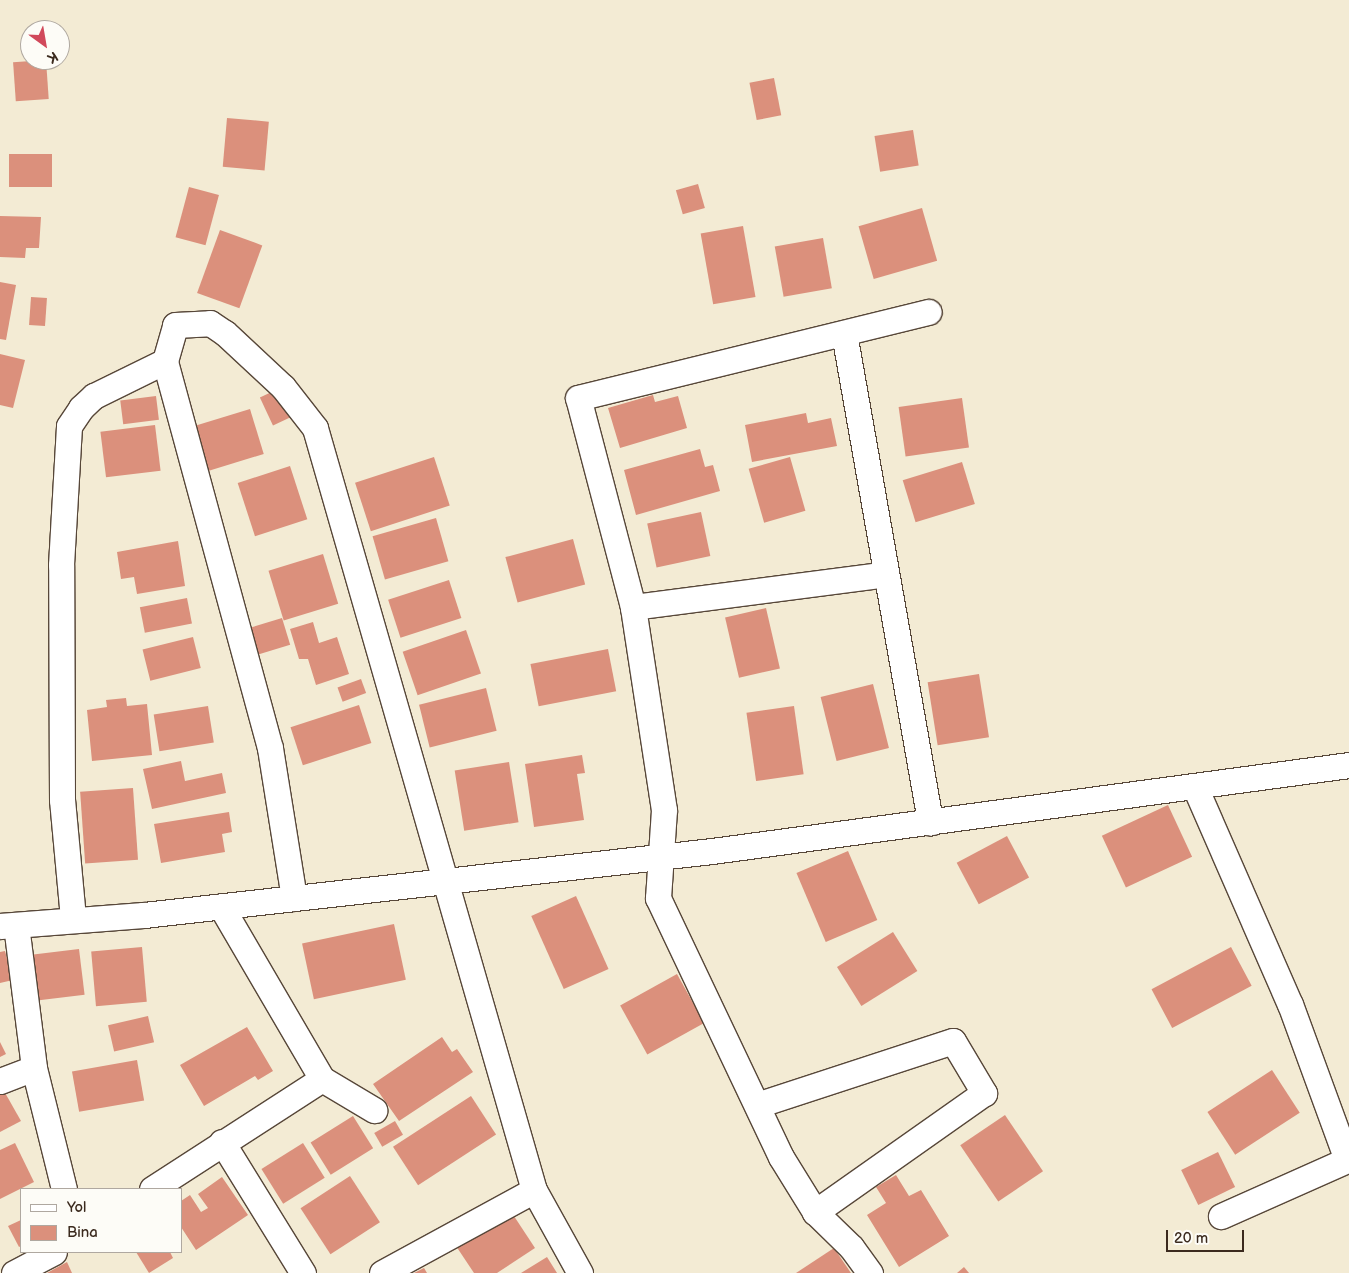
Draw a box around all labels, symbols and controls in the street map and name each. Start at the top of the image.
north arrow [20,20,70,70]
text: K [44,48,61,67]
legend [20,1188,182,1253]
text: Yol [67,1198,86,1217]
scale bar [1169,1220,1246,1252]
text: Bina [67,1223,98,1242]
text: 20 m [1174,1229,1208,1248]

